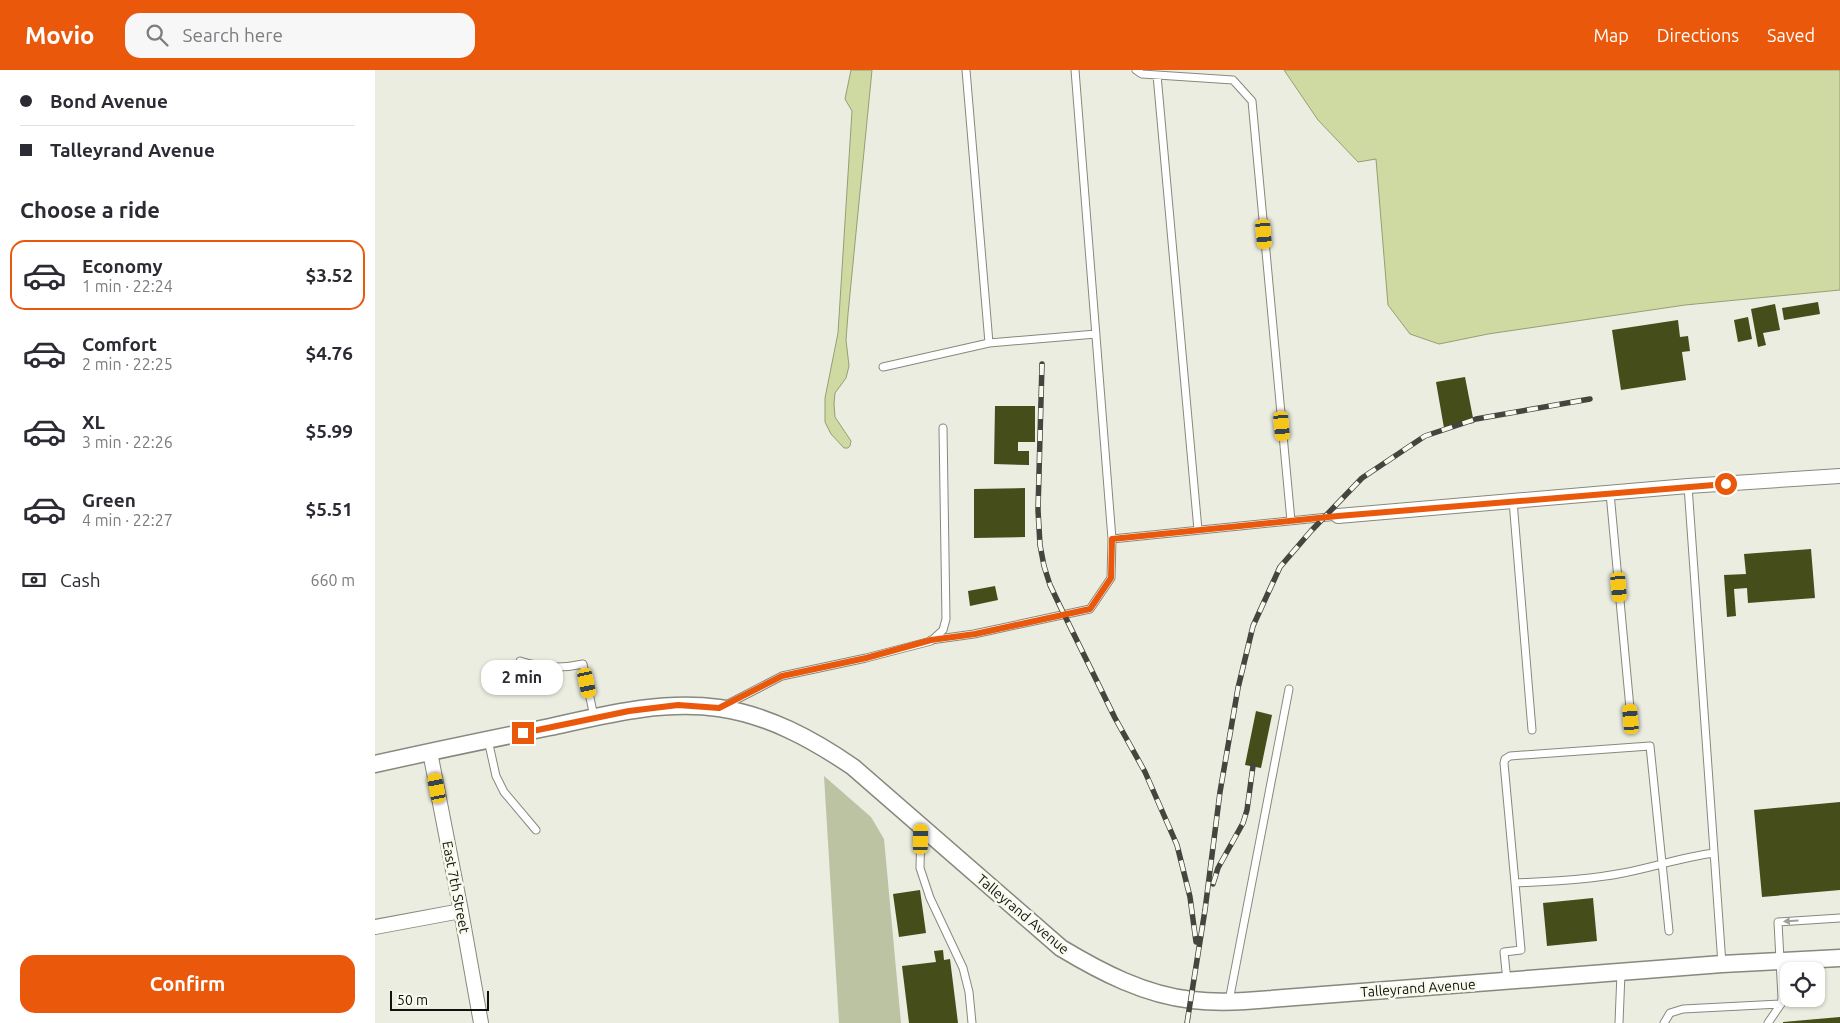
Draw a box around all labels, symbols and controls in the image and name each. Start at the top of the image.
search box [125,13,475,58]
icon: search [143,21,171,49]
text: Movio [25,22,95,49]
text: Search here [183,24,283,46]
text: Map [1593,25,1629,45]
text: Directions [1657,25,1739,45]
text: Saved [1767,25,1815,45]
text: Bond Avenue [50,90,168,112]
text: Talleyrand Avenue [50,139,215,161]
text: Choose a ride [20,197,160,222]
car [1255,218,1272,250]
icon: car [22,253,67,298]
text: Economy [82,255,163,277]
text: $3.52 [305,264,353,286]
text: 1 min · 22:24 [82,277,173,295]
icon: car [22,331,67,376]
text: Comfort [82,333,157,355]
text: $4.76 [305,342,353,364]
text: 2 min · 22:25 [82,355,173,373]
icon: car [22,409,67,454]
car [1273,410,1290,442]
text: XL [82,411,105,433]
text: $5.99 [305,420,353,442]
text: 3 min · 22:26 [82,433,173,451]
route start [1715,473,1737,495]
icon: car [22,487,67,532]
text: Green [82,489,136,511]
text: $5.51 [305,498,353,520]
text: 4 min · 22:27 [82,511,173,529]
icon: cash [20,566,48,594]
text: Cash [60,569,101,591]
text: 660 m [310,571,355,589]
car [1610,571,1627,603]
callout: 2 min [482,660,564,696]
car [576,667,597,699]
text: 2 min [502,668,542,686]
car [1622,703,1639,735]
route end [512,722,534,744]
car [426,772,447,804]
car [913,824,928,854]
street label: East 7th Street [439,840,473,935]
street label: Talleyrand Avenue [974,871,1072,957]
one-way arrow [1783,918,1799,926]
button: Confirm [20,955,355,1013]
map controls [1780,962,1825,1007]
button: locate [1780,962,1825,1007]
street label: Talleyrand Avenue [1360,976,1476,1000]
scale bar [390,988,489,1011]
text: 50 m [397,992,428,1008]

